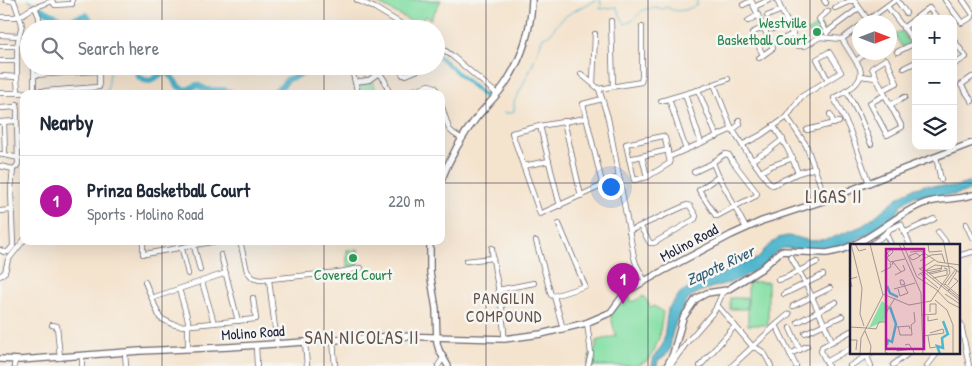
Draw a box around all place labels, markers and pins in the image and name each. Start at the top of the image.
place label: Westville Basketball Court [717,12,808,50]
marker: Westville Basketball Court [811,26,823,38]
marker: Covered Court [347,252,359,264]
pin: 1 [607,263,639,304]
place label: Covered Court [314,264,393,285]

